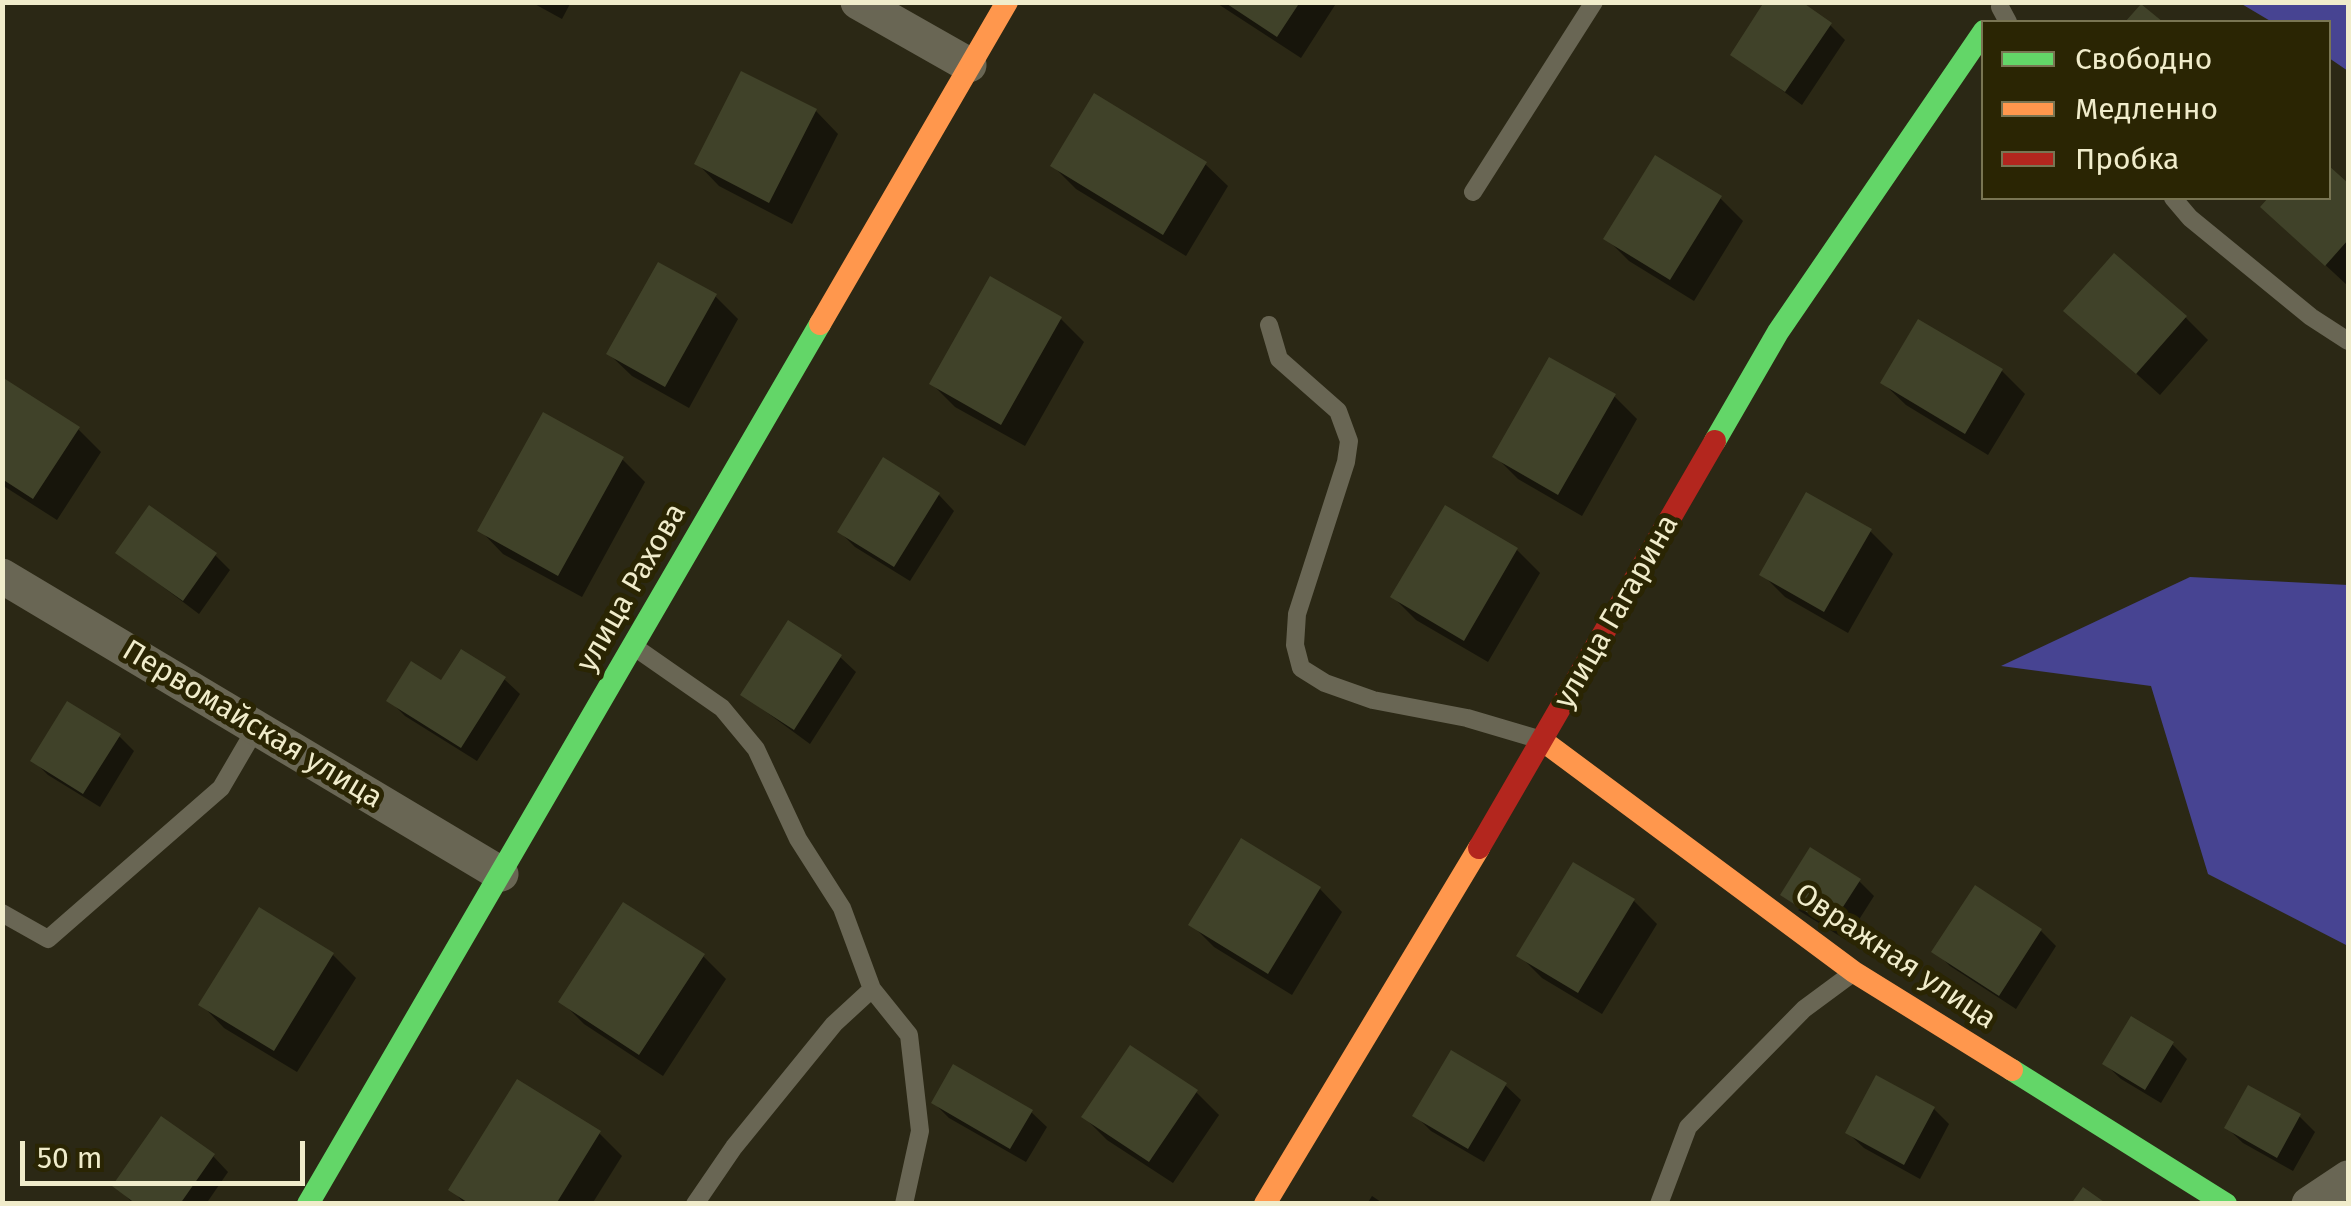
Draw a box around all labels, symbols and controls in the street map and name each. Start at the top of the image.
legend [1981,20,2331,200]
text: Свободно [2075,41,2212,77]
text: Медленно [2075,91,2218,127]
text: Пробка [2075,141,2179,177]
street label: улица Рахова [569,497,695,679]
street label: улица Гагарина [1547,509,1687,715]
street label: Первомайская улица [115,633,389,817]
street label: Овражная улица [1787,876,2003,1038]
scale bar [25,1121,310,1183]
text: 50 m [37,1140,102,1176]

